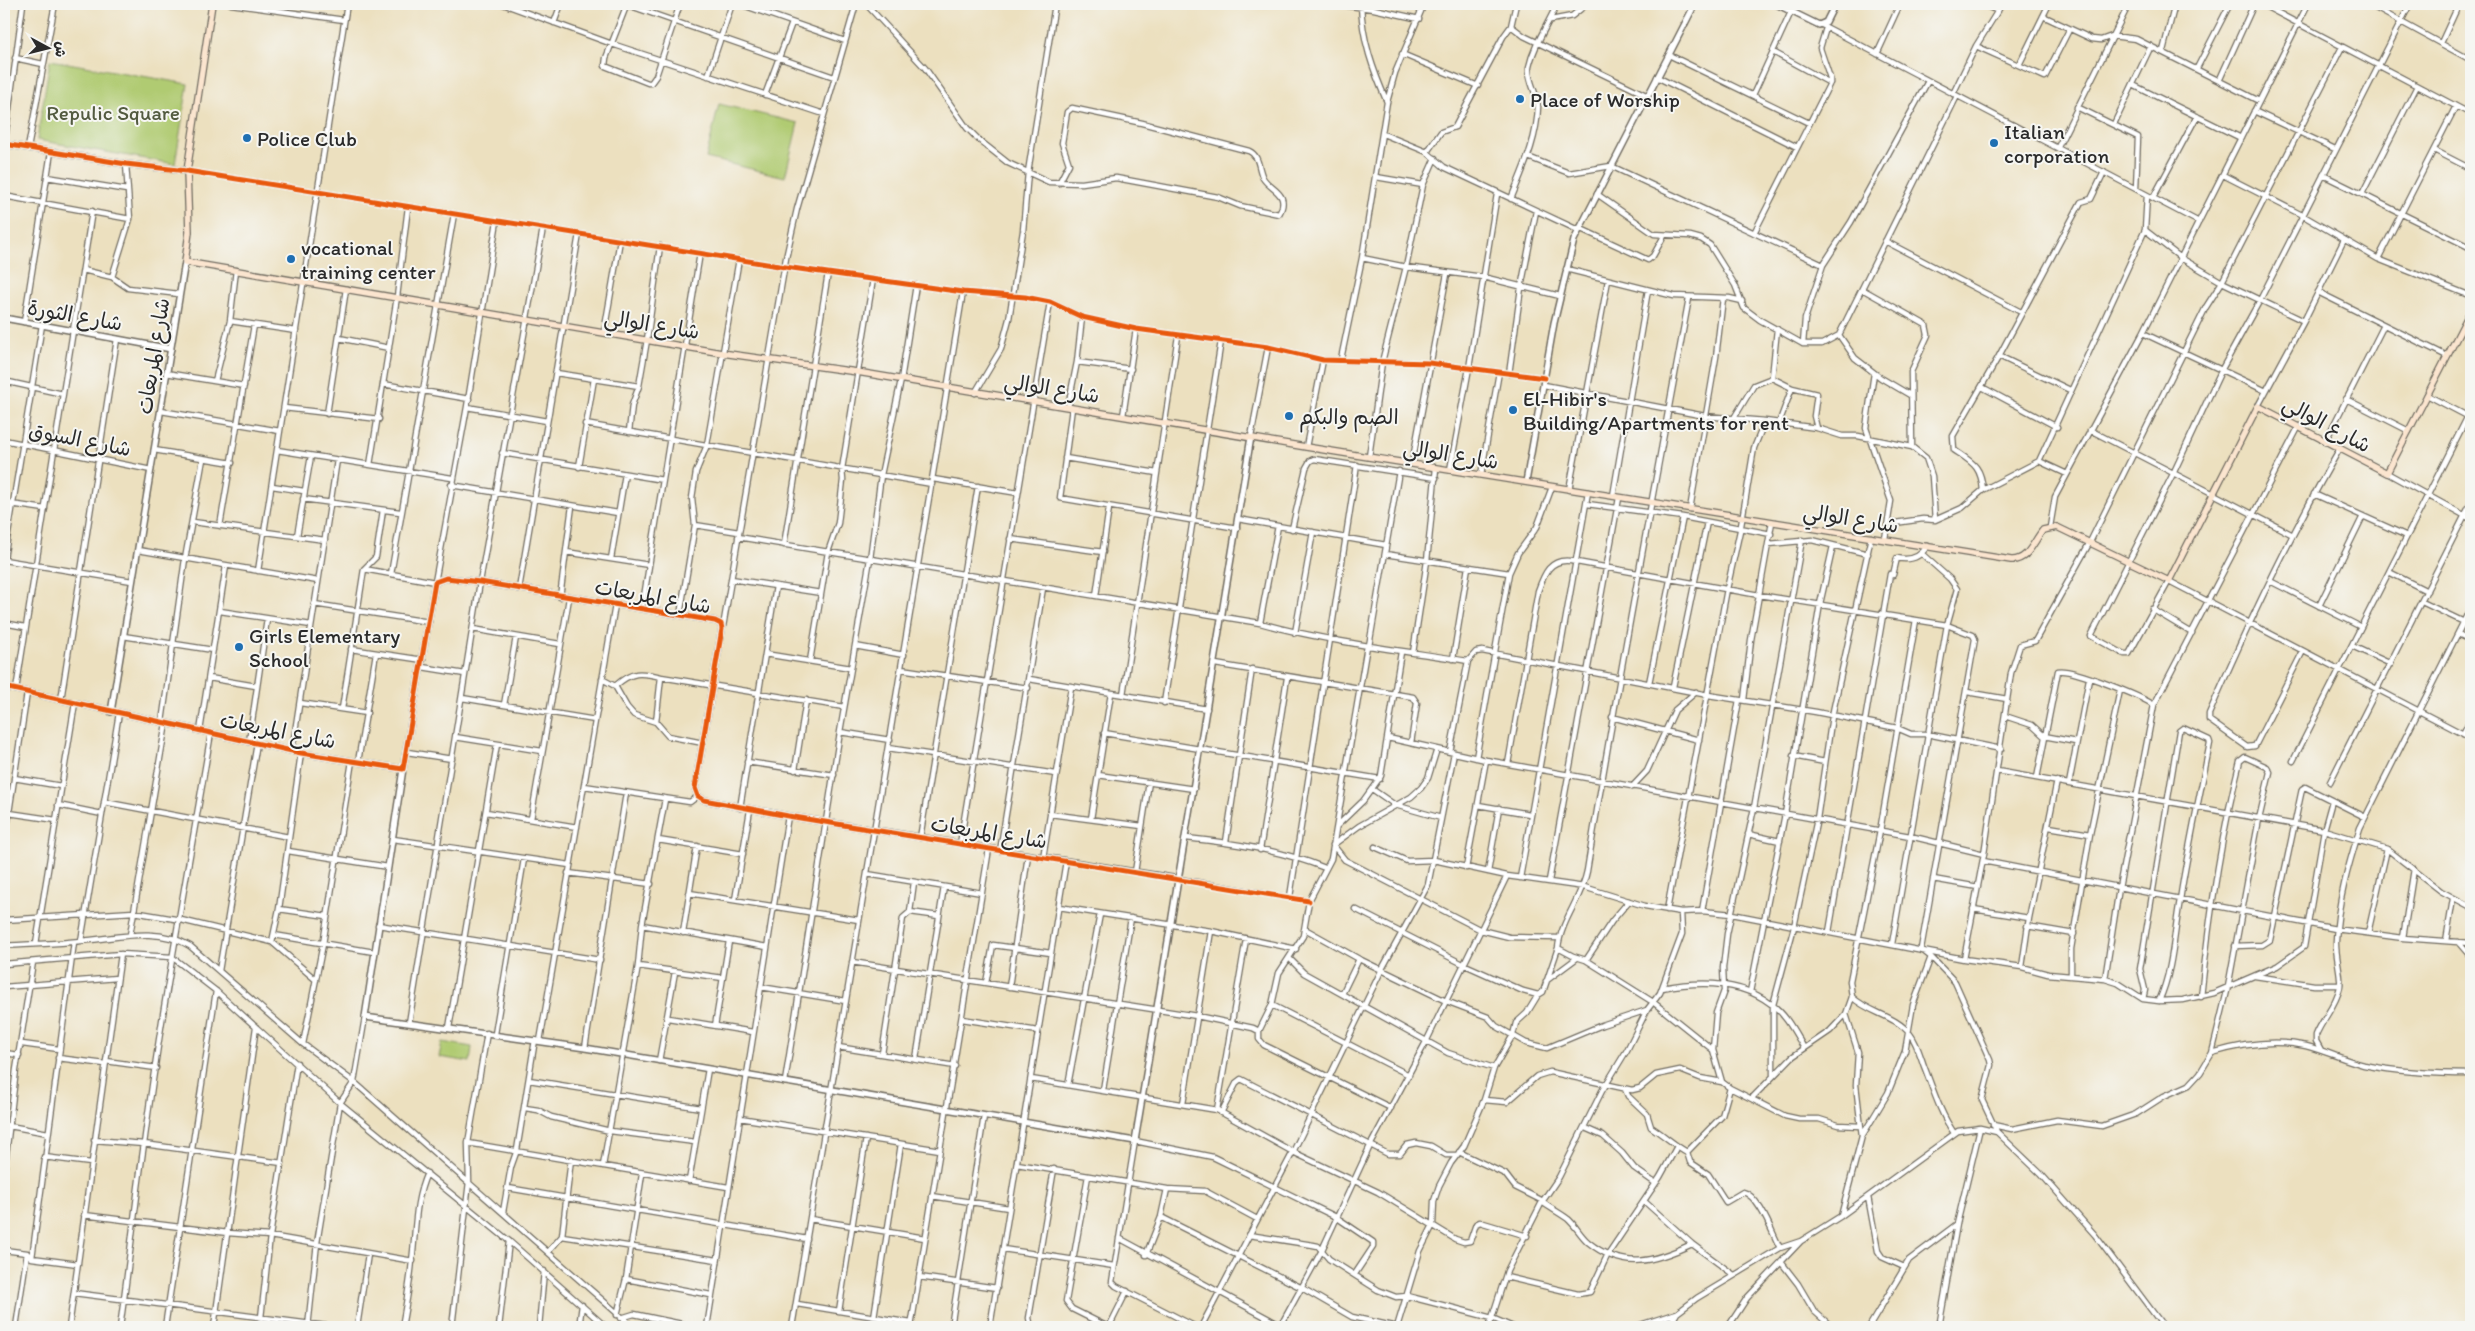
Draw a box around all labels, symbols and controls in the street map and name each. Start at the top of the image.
north arrow [22,22,72,72]
text: ش [51,41,70,58]
place label: Place of Worship [1530,87,1680,112]
marker: Place of Worship [1514,93,1526,105]
park label: Repulic Square [46,100,180,125]
place label: Italian corporation [2004,119,2109,168]
place label: Police Club [257,126,357,151]
marker: Police Club [241,132,253,144]
marker: Italian corporation [1988,137,2000,149]
place label: vocational training center [301,235,436,284]
marker: vocational training center [285,253,297,265]
street label: شارع الثورة [25,294,124,339]
street label: شارع المربعات [131,296,177,416]
street label: شارع الوالي [601,304,701,351]
street label: شارع الوالي [1001,368,1101,415]
place label: El-Hibir's Building/Apartments for rent [1523,386,1789,435]
street label: شارع الوالي [2275,390,2375,464]
place label: الصم والبكم [1299,404,1399,433]
marker: El-Hibir's Building/Apartments for rent [1507,404,1519,416]
marker: الصم والبكم [1283,410,1295,422]
street label: شارع السوق [26,417,133,464]
street label: شارع الوالي [1400,434,1500,481]
street label: شارع الوالي [1800,498,1900,545]
street label: شارع المربعات [592,573,713,621]
place label: Girls Elementary School [249,623,400,672]
marker: Girls Elementary School [233,641,245,653]
street label: شارع المربعات [217,707,338,756]
street label: شارع المربعات [929,810,1049,856]

